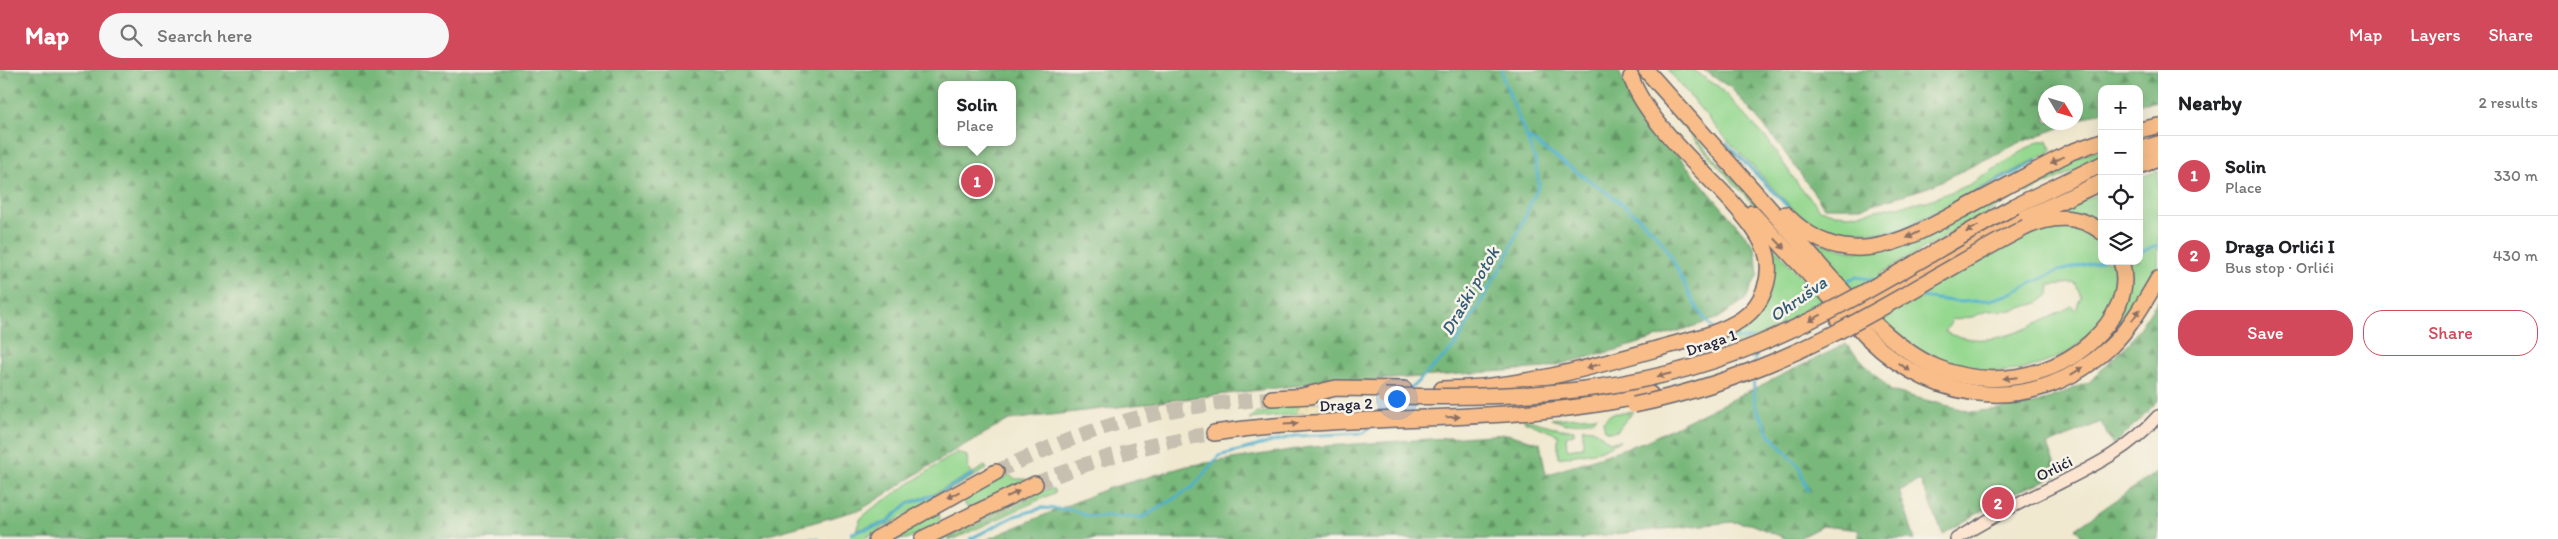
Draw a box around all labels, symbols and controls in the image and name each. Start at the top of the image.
search box [99,13,449,58]
text: Map [25,21,69,50]
icon: search [117,21,145,49]
text: Search here [157,24,252,47]
text: Map [2349,24,2382,46]
text: Layers [2410,24,2460,46]
text: Share [2488,24,2533,46]
popup [938,81,1016,146]
north arrow [2038,85,2083,130]
map controls [2098,85,2143,265]
button: + [2098,85,2143,130]
text: Nearby [2178,90,2242,115]
text: Solin [957,93,997,116]
text: 2 results [2478,93,2538,112]
text: Place [957,116,994,135]
button: − [2098,130,2143,175]
text: Solin [2225,155,2266,178]
one-way arrow [2050,156,2064,164]
pin: 1 [961,162,993,200]
text: 1 [2190,166,2198,185]
text: 330 m [2494,166,2538,185]
button: locate [2098,175,2143,220]
text: Place [2225,178,2262,197]
button: layers [2098,220,2143,265]
one-way arrow [1965,225,1979,234]
one-way arrow [1906,231,1920,239]
text: Draga Orlići I [2225,235,2335,258]
one-way arrow [1774,237,1786,249]
water label: Draški potok [1436,241,1505,339]
text: 2 [2190,246,2198,265]
text: 430 m [2493,246,2538,265]
text: Bus stop · Orlići [2225,258,2334,277]
water label: Ohrušva [1765,271,1832,327]
one-way arrow [2131,308,2141,321]
button: Save [2178,310,2353,356]
button: Share [2363,310,2538,356]
one-way arrow [1808,314,1822,322]
street label: Draga 1 [1683,325,1740,360]
one-way arrow [1585,362,1600,370]
one-way arrow [1897,362,1911,372]
one-way arrow [2070,367,2083,376]
one-way arrow [1656,371,1671,379]
one-way arrow [2002,374,2018,382]
your location [1384,386,1410,412]
street label: Draga 2 [1319,394,1374,415]
one-way arrow [1445,413,1461,421]
one-way arrow [1283,420,1299,428]
street label: Orlići [2033,452,2076,485]
pin: 2 [1982,484,2014,522]
one-way arrow [1006,490,1020,498]
one-way arrow [946,491,960,499]

